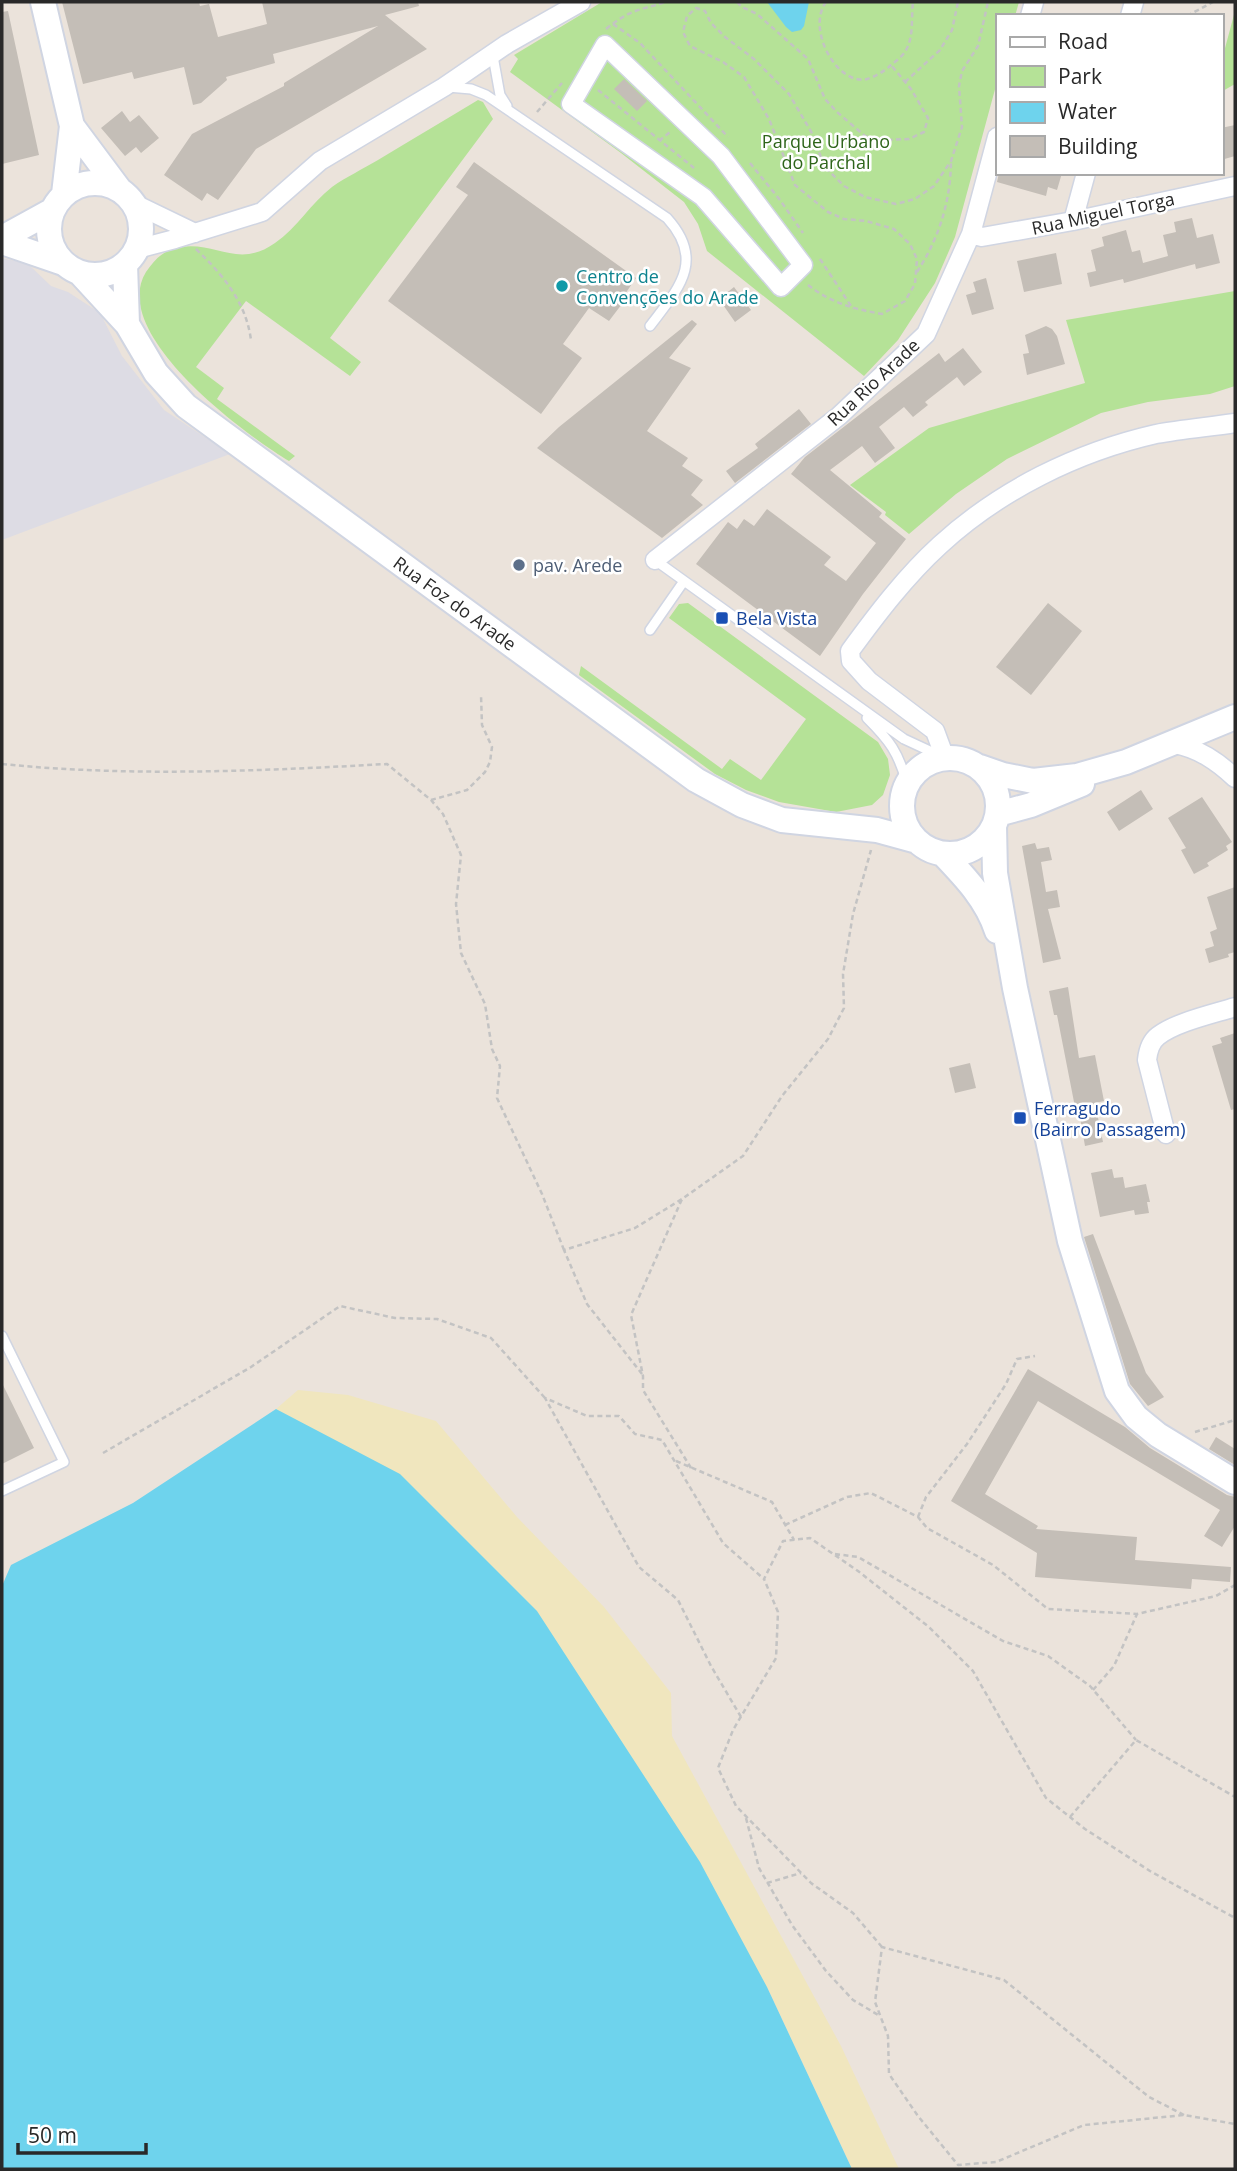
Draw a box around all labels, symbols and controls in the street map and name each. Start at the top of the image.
legend [996,14,1223,175]
text: Road [1058,27,1108,55]
text: Park [1058,62,1102,90]
text: Water [1058,97,1117,125]
park label: Parque Urbano do Parchal [762,129,890,174]
text: Building [1058,132,1137,160]
street label: Rua Miguel Torga [1029,186,1177,240]
place label: Centro de Convenções do Arade [576,264,759,309]
marker: Centro de Convenções do Arade [554,278,570,294]
street label: Rua Rio Arade [822,333,924,431]
street label: Rua Foz do Arade [389,550,521,656]
place label: pav. Arede [533,553,622,577]
marker: pav. Arede [511,557,527,573]
place label: Bela Vista [736,606,817,630]
marker: Bela Vista [714,610,730,626]
place label: Ferragudo (Bairro Passagem) [1034,1096,1186,1141]
marker: Ferragudo (Bairro Passagem) [1012,1110,1028,1126]
scale bar [18,2112,145,2156]
text: 50 m [28,2121,77,2149]

